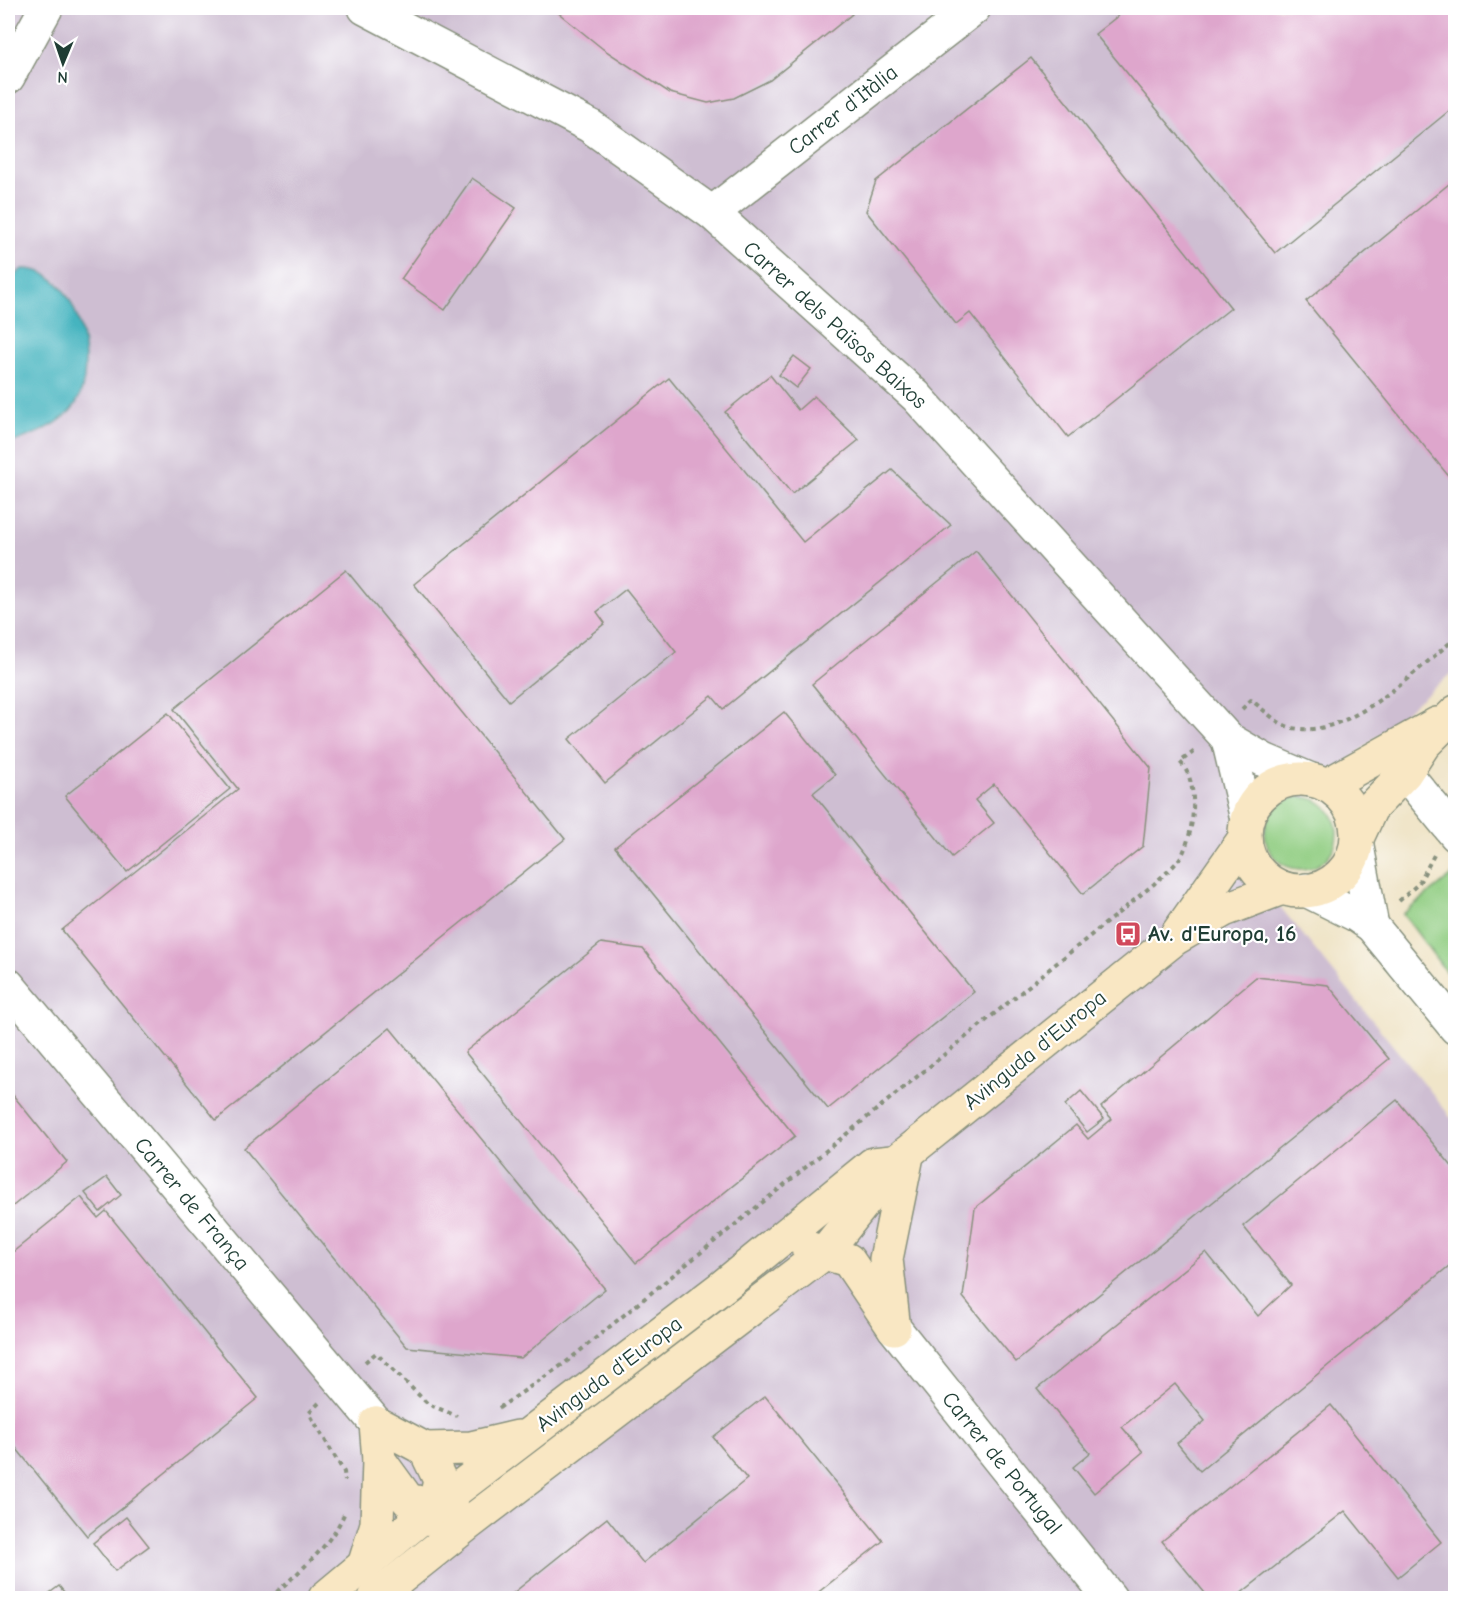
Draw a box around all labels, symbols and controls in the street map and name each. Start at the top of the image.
north arrow [33,33,93,93]
street label: Carrer d'Itàlia [783,59,903,161]
text: N [57,68,68,86]
street label: Carrer dels Països Baixos [738,236,932,414]
bus stop icon: Av. d'Europa, 16 [1113,919,1143,949]
place label: Av. d'Europa, 16 [1148,921,1297,947]
street label: Avinguda d'Europa [958,985,1112,1115]
street label: Carrer de França [129,1132,255,1276]
street label: Avinguda d'Europa [531,1311,687,1437]
street label: Carrer de Portugal [936,1386,1068,1540]

